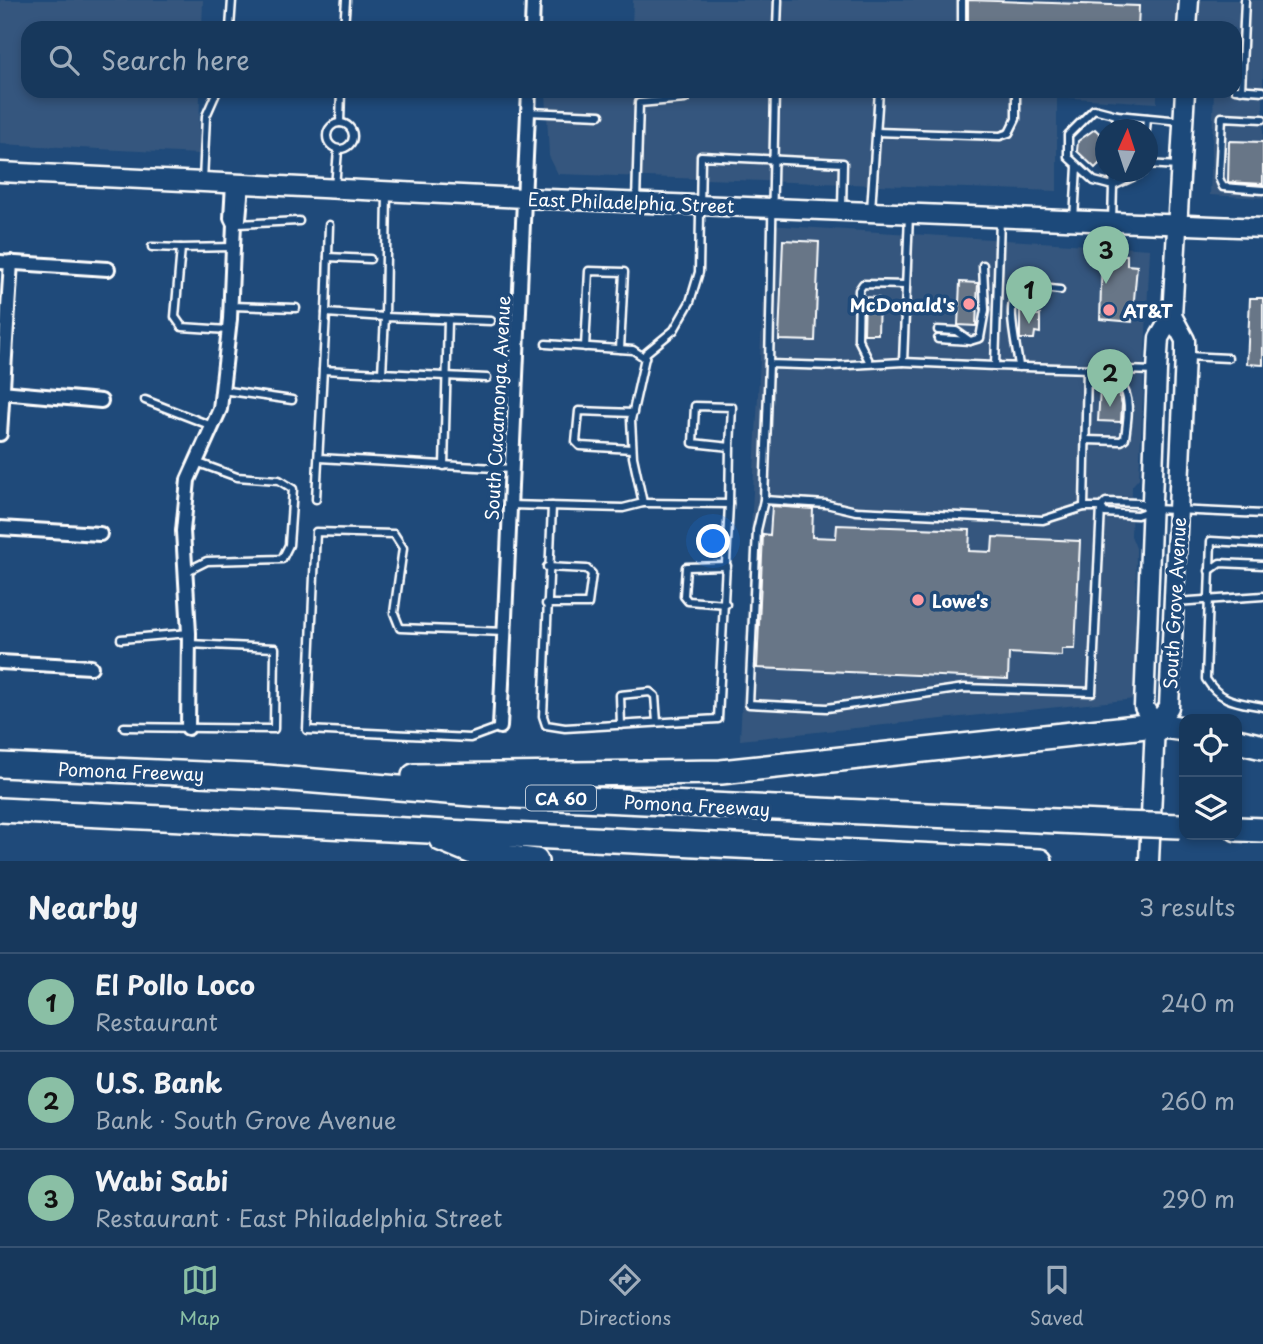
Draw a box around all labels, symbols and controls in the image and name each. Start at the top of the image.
search box [21,21,1242,98]
text: Search here [101,40,250,79]
icon: search [45,41,83,79]
north arrow [1095,119,1158,182]
street label: East Philadelphia Street [527,185,735,219]
pin: 3 [1083,226,1129,284]
pin: 1 [1006,266,1052,324]
place label: McDonald's [850,291,955,318]
street label: South Cucamonga Avenue [478,295,516,521]
marker: McDonald's [961,296,977,312]
place label: AT&T [1123,297,1173,324]
marker: AT&T [1101,302,1117,318]
pin: 2 [1087,349,1133,407]
street label: South Grove Avenue [1156,516,1192,690]
your location [696,524,730,558]
place label: Lowe's [932,587,989,614]
marker: Lowe's [910,592,926,608]
map controls [1179,714,1242,840]
button: locate [1179,714,1242,777]
street label: Pomona Freeway [57,755,205,787]
button: layers [1179,777,1242,840]
road number: CA 60 [526,786,596,810]
street label: Pomona Freeway [623,788,771,822]
text: Nearby [28,884,138,929]
text: 3 results [1139,889,1235,924]
text: El Pollo Loco [95,965,255,1004]
text: 1 [46,985,57,1020]
text: 240 m [1161,985,1235,1020]
text: Restaurant [95,1004,218,1039]
text: U.S. Bank [95,1063,222,1102]
text: 2 [43,1083,59,1118]
text: 260 m [1160,1083,1235,1118]
text: Bank · South Grove Avenue [95,1102,397,1137]
text: Wabi Sabi [95,1161,228,1200]
text: 3 [43,1181,59,1216]
text: 290 m [1162,1181,1235,1216]
text: Restaurant · East Philadelphia Street [95,1200,502,1235]
tab: Map [179,1261,220,1331]
tab: Directions [579,1261,671,1331]
tab: Saved [1030,1261,1084,1331]

